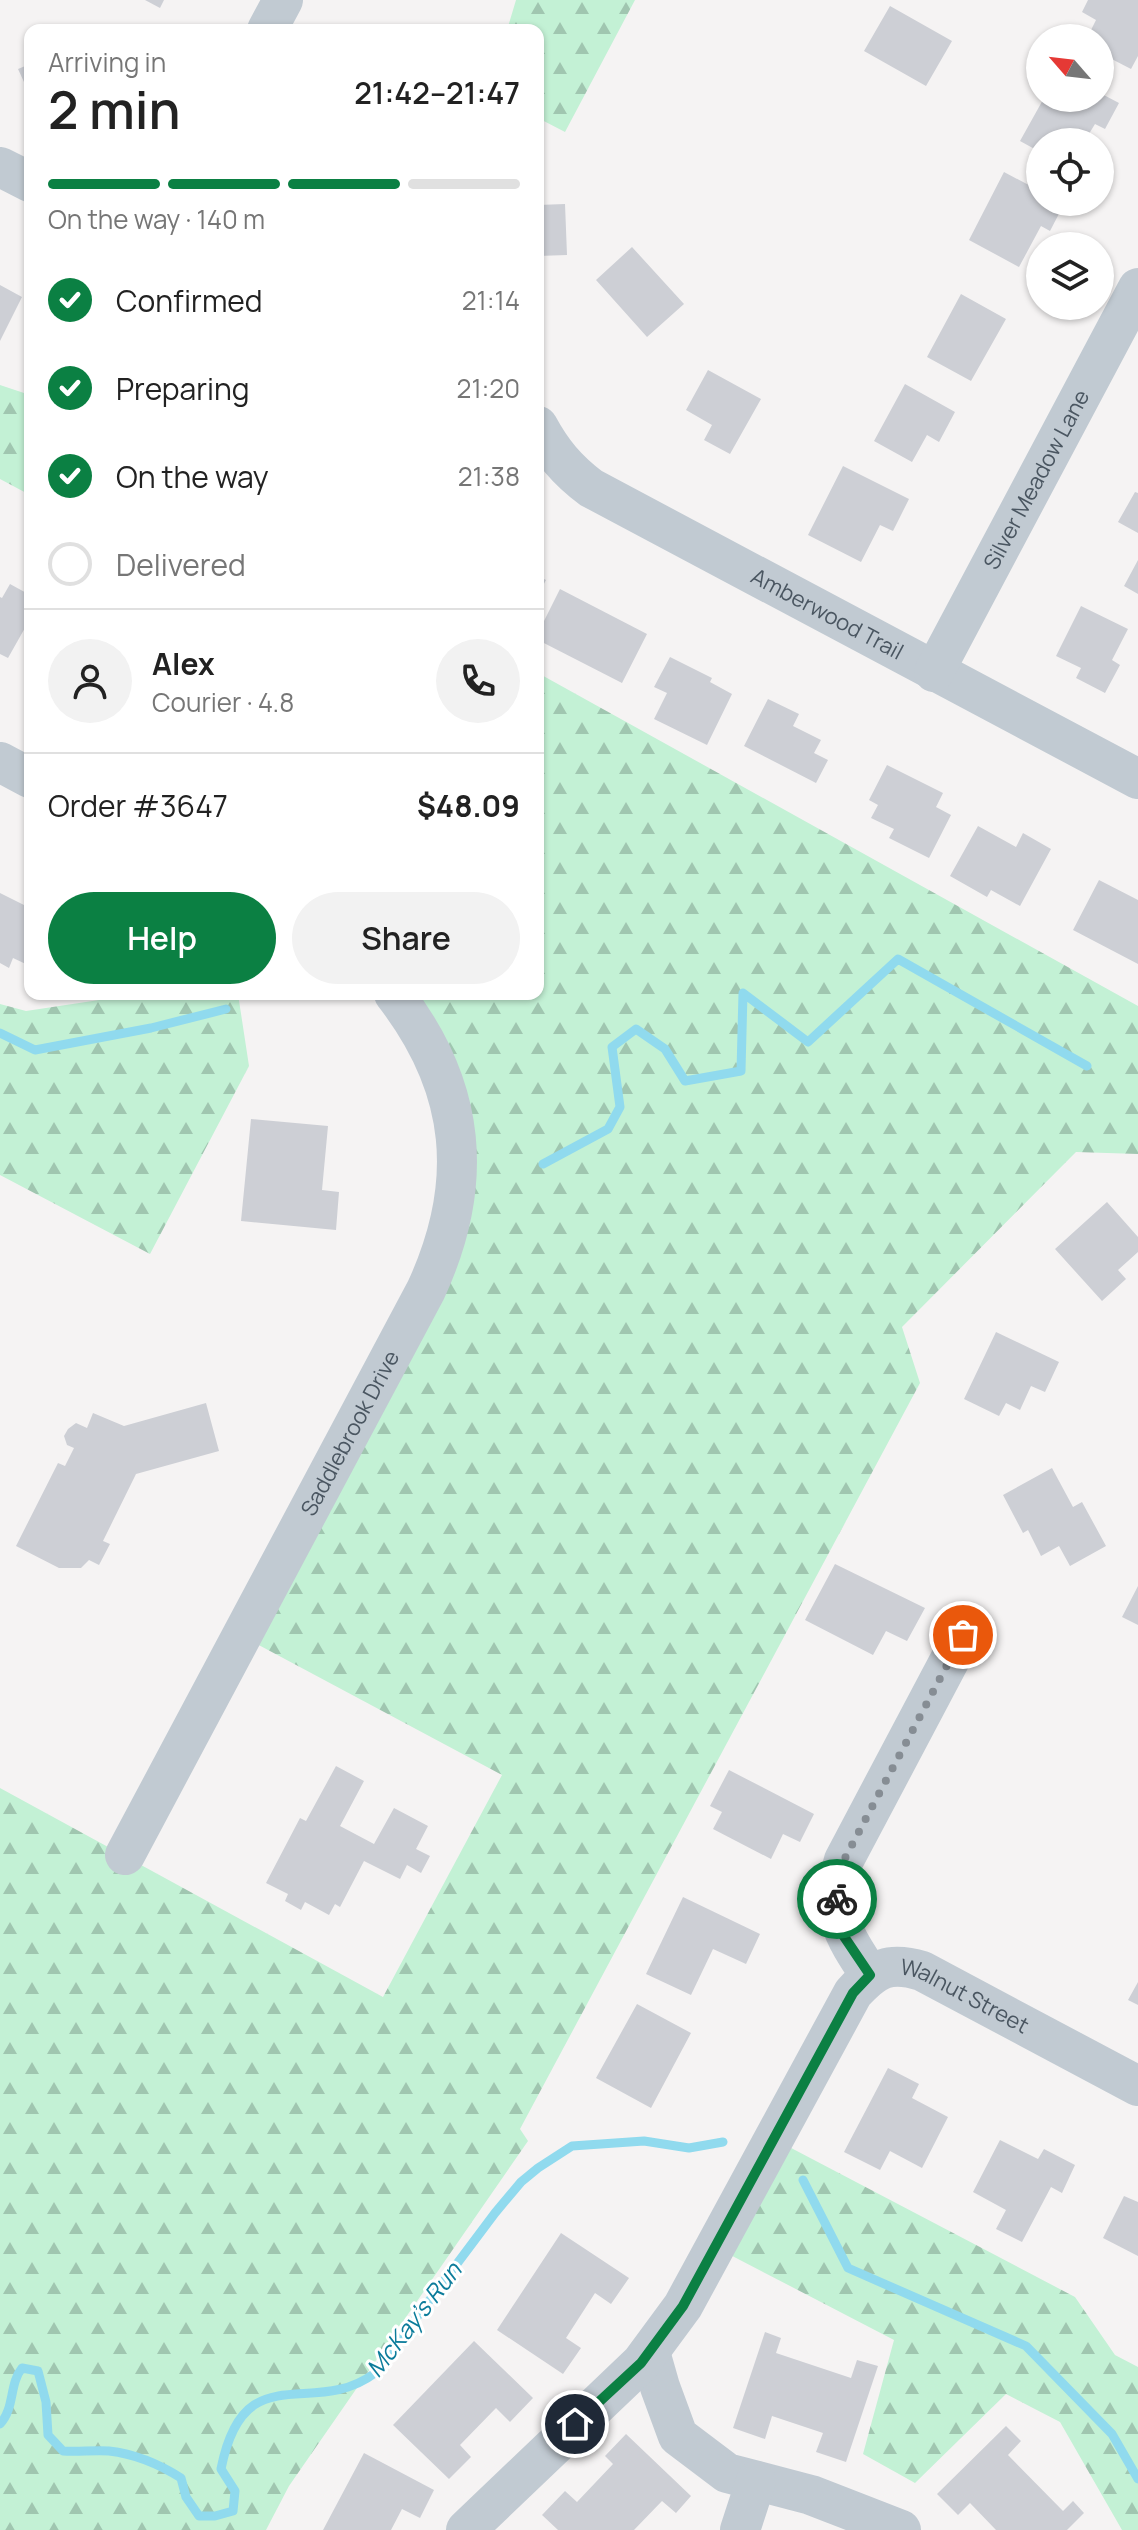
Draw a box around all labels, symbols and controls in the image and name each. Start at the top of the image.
north arrow [1026,24,1114,112]
map controls [1026,24,1114,320]
text: Arriving in [48,44,166,80]
text: 21:42–21:47 [354,72,520,113]
text: 2 min [48,74,181,145]
button: locate [1026,128,1114,216]
text: On the way · 140 m [48,201,265,237]
button: layers [1026,232,1114,320]
icon: check [48,278,92,322]
text: Confirmed [116,280,263,321]
text: 21:14 [462,282,520,318]
icon: check [48,366,92,410]
text: Preparing [116,368,250,409]
text: 21:20 [457,370,520,406]
street label: Silver Meadow Lane [976,384,1096,575]
icon: check [48,454,92,498]
text: On the way [116,456,269,497]
text: 21:38 [458,458,520,494]
text: Delivered [116,544,246,585]
street label: Amberwood Trail [746,561,909,667]
button: person [48,639,132,723]
button: phone [436,639,520,723]
text: Alex [152,643,215,684]
text: Courier · 4.8 [152,684,294,720]
text: Order #3647 [48,785,228,826]
text: $48.09 [417,785,520,826]
button: Help [48,892,276,984]
button: Share [292,892,520,984]
street label: Saddlebrook Drive [293,1345,406,1521]
pin [929,1601,997,1669]
icon: bag [941,1613,985,1657]
courier [797,1859,877,1939]
icon: bike [815,1877,859,1921]
street label: Walnut Street [898,1951,1034,2040]
water label: McKay's Run [358,2254,469,2383]
pin [541,2390,609,2458]
icon: home [553,2402,597,2446]

